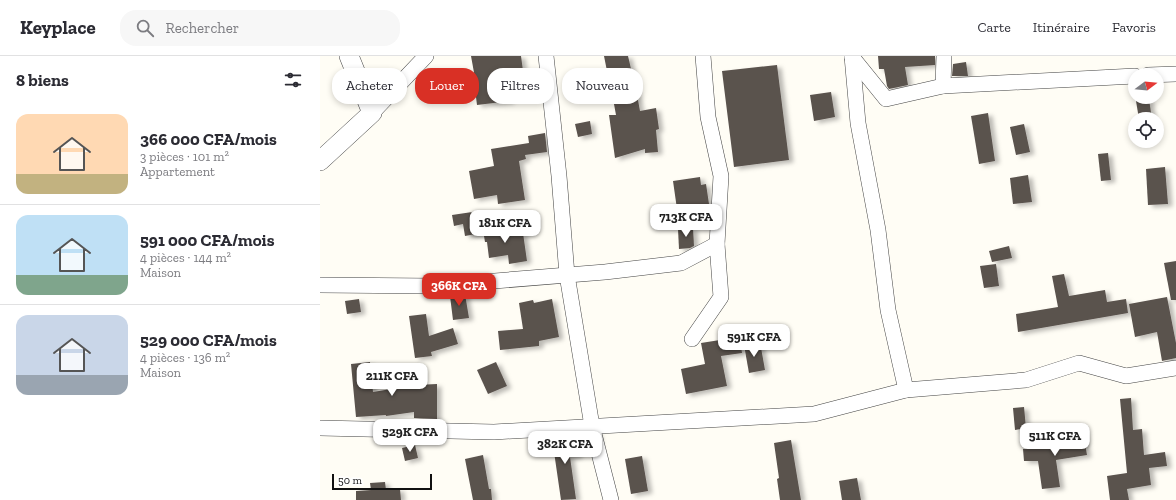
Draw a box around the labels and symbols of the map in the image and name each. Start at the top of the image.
north arrow [1128,68,1164,104]
pin: 713K CFA [645,204,727,238]
pin: 181K CFA [464,210,546,244]
pin: 366K CFA [418,273,500,307]
pin: 591K CFA [713,324,795,358]
pin: 211K CFA [351,363,433,397]
pin: 529K CFA [369,419,451,453]
pin: 511K CFA [1014,423,1096,457]
pin: 382K CFA [524,431,606,465]
scale bar [332,472,432,491]

